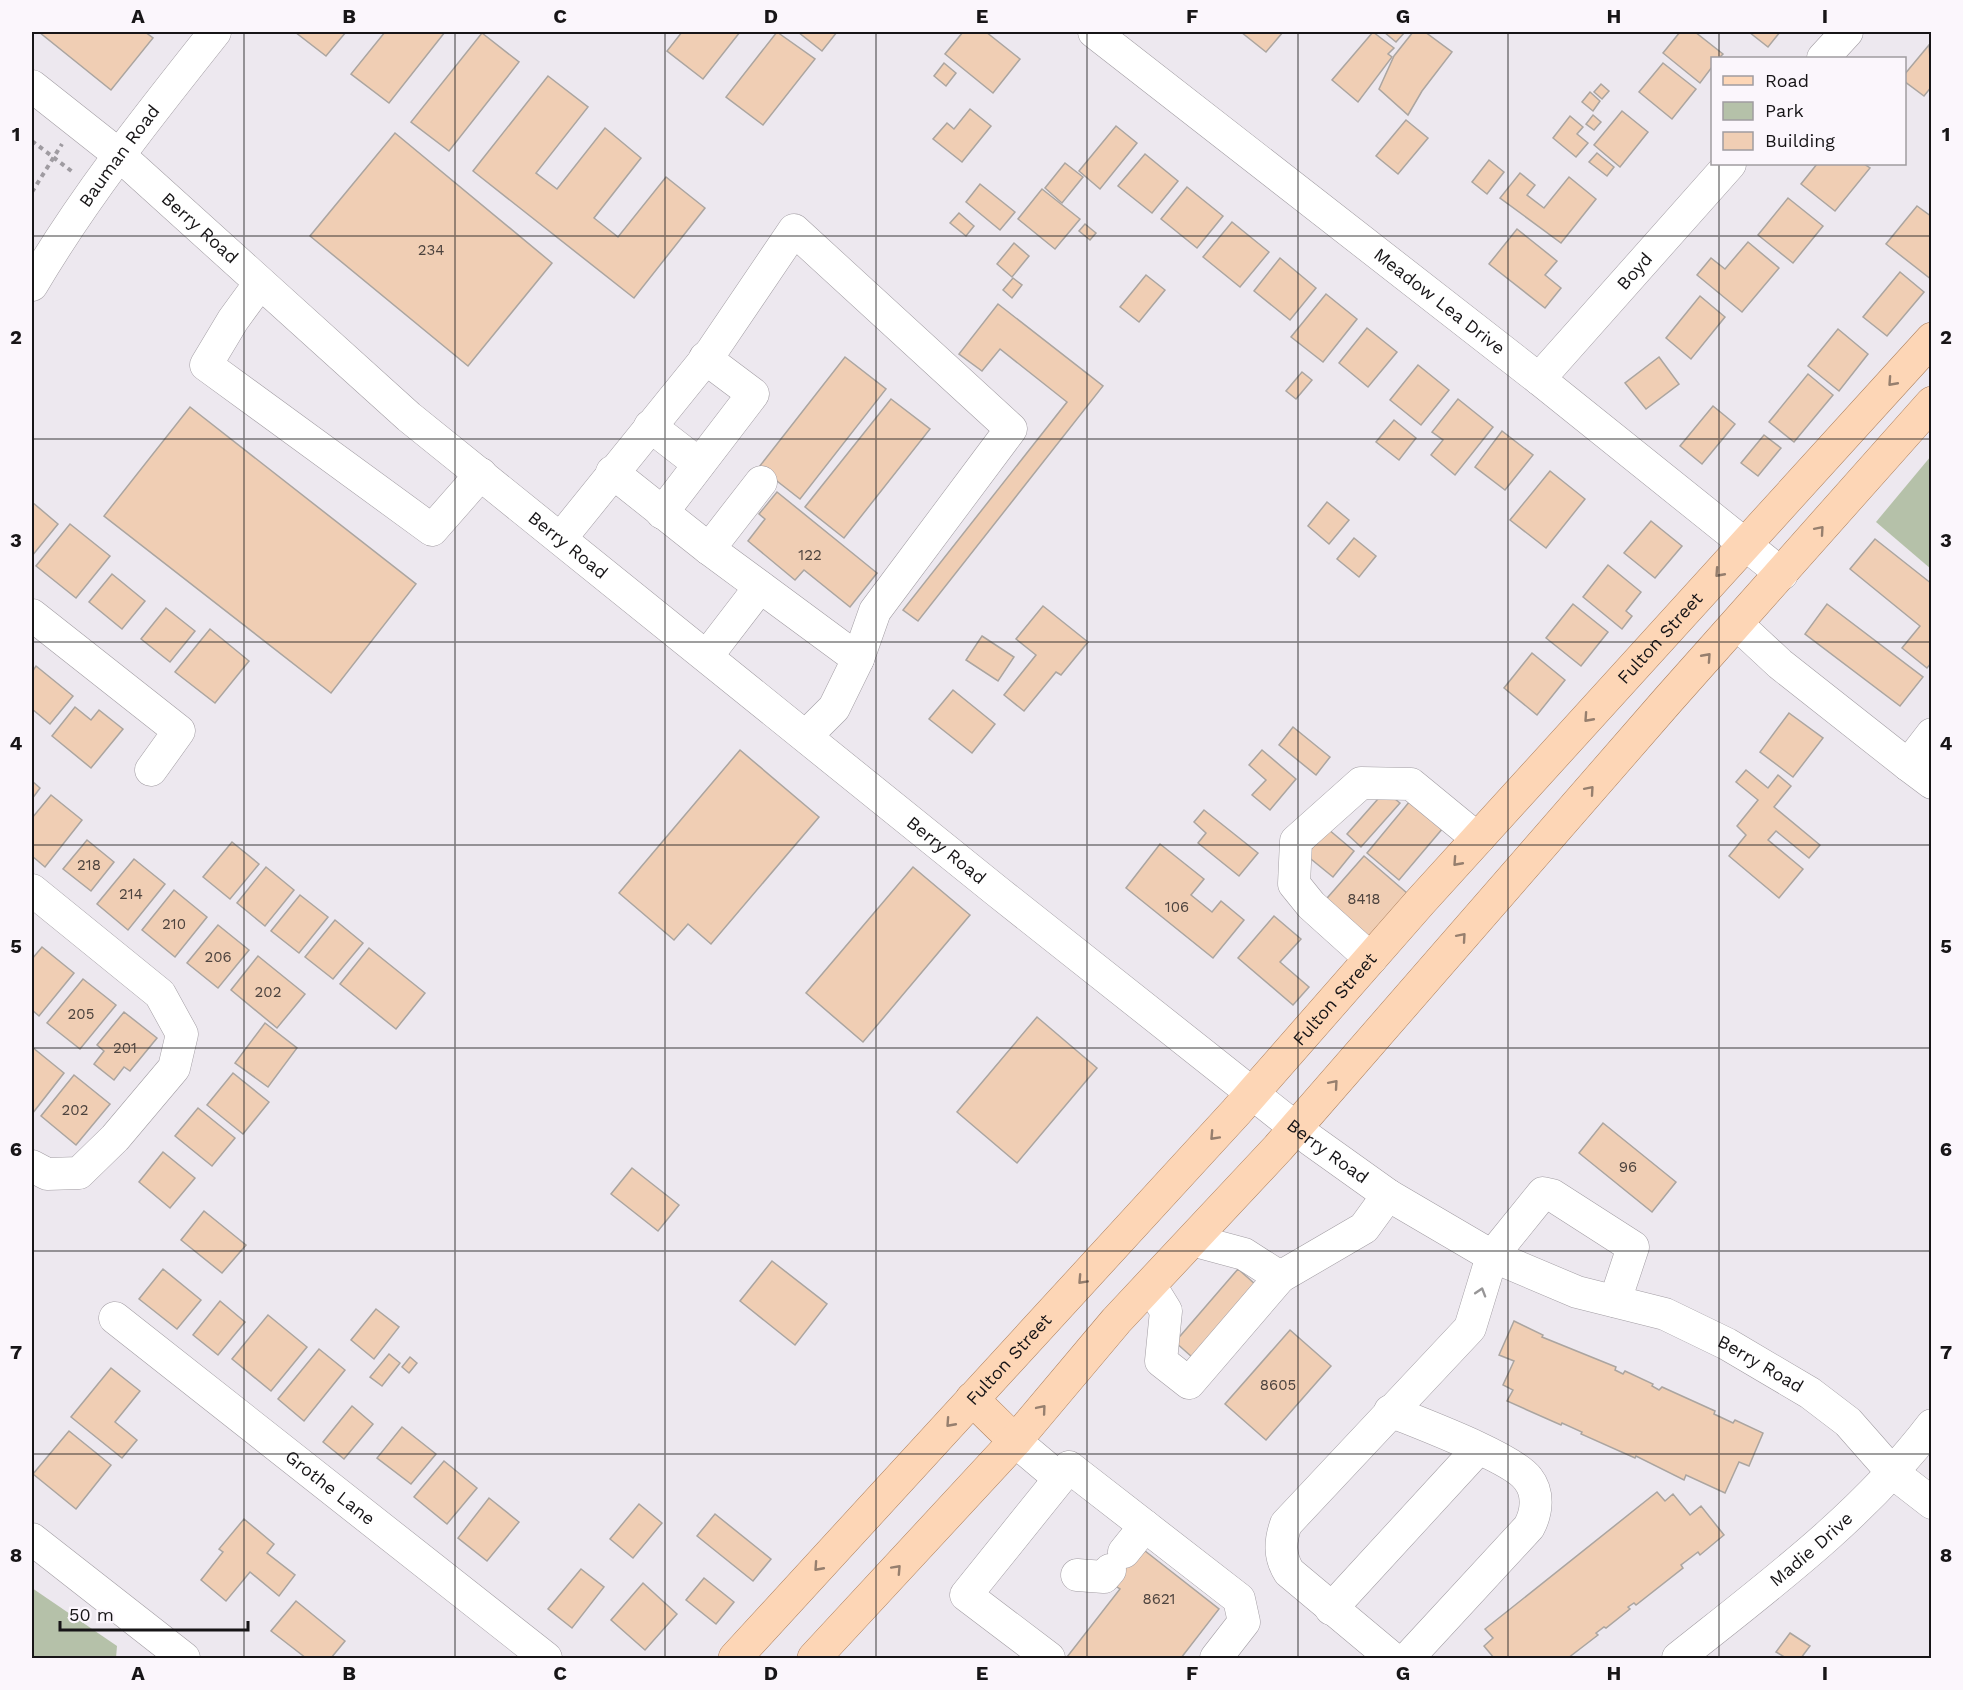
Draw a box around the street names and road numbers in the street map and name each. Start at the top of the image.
street label: Bauman Road [74,100,164,211]
street label: Berry Road [158,188,243,268]
street label: Meadow Lea Drive [1370,243,1509,358]
street label: Boyd [1612,248,1656,294]
street label: Berry Road [524,506,612,583]
street label: Fulton Street [1613,587,1707,688]
street label: Berry Road [903,812,990,888]
street label: Fulton Street [1288,948,1381,1050]
street label: Berry Road [1283,1114,1373,1188]
street label: Fulton Street [961,1309,1056,1409]
street label: Berry Road [1715,1330,1807,1397]
street label: Grothe Lane [281,1445,380,1529]
street label: Madie Drive [1765,1507,1857,1591]

